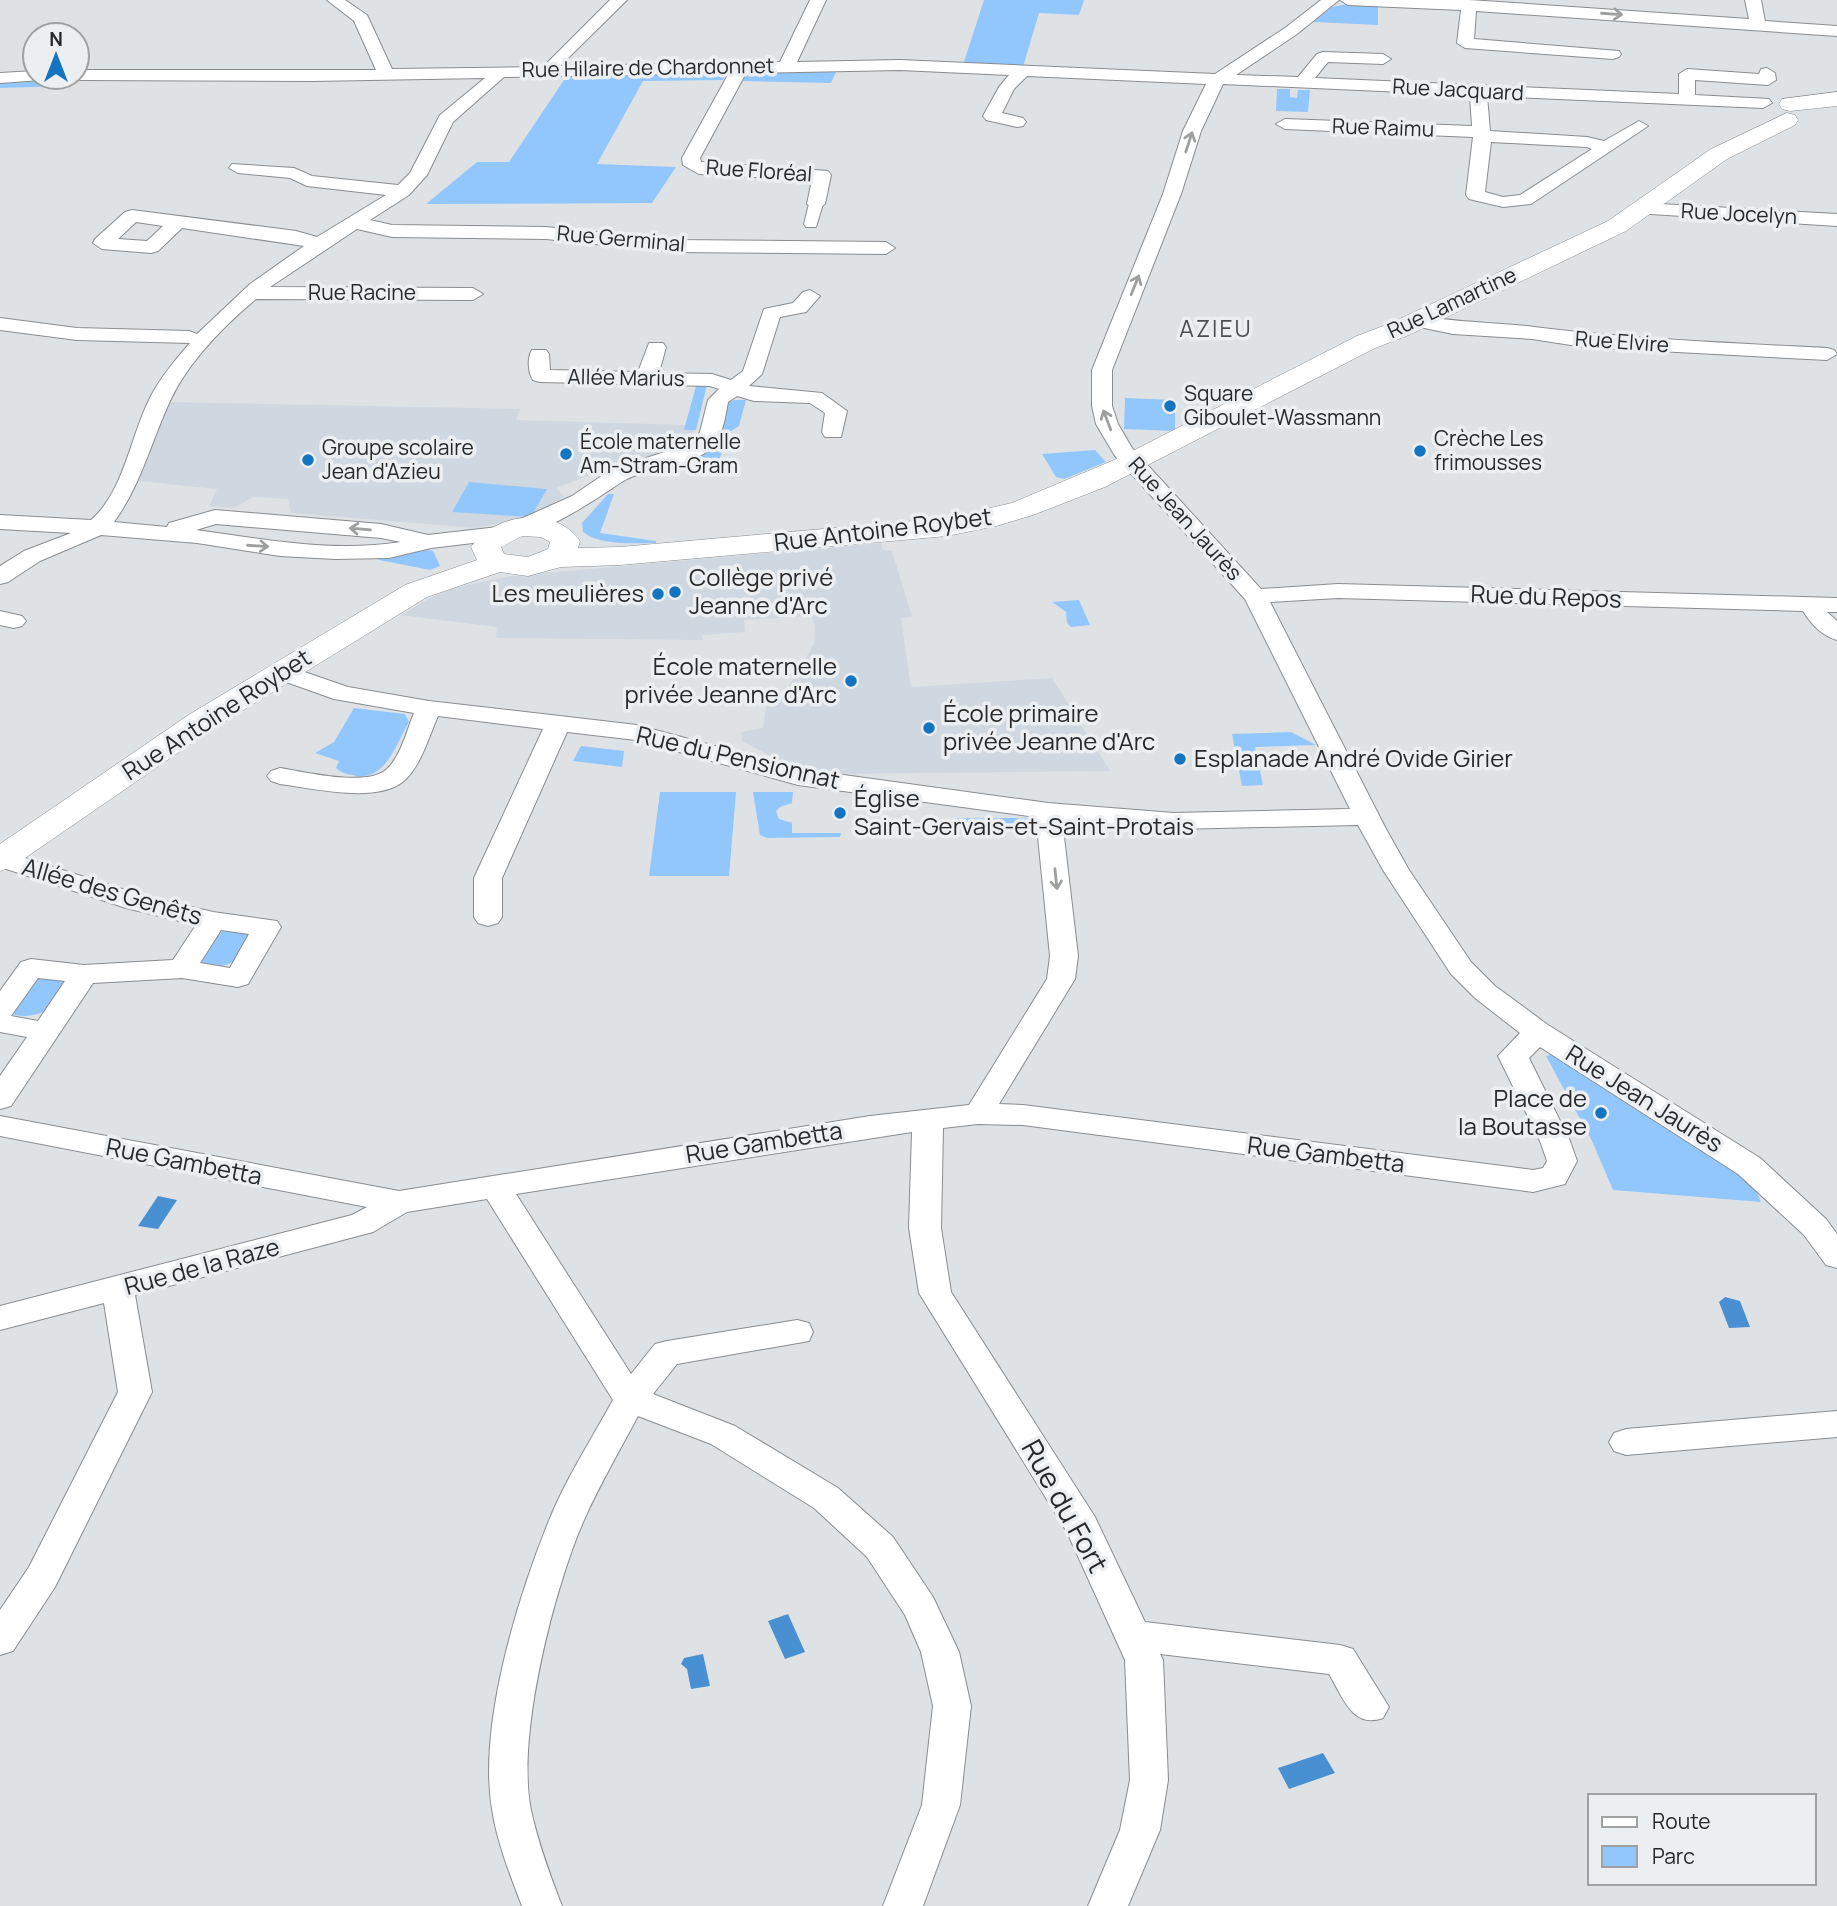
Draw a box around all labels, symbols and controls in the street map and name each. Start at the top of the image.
one-way arrow [1600,7,1623,20]
north arrow [21,21,91,91]
text: N [49,26,63,52]
street label: Rue Hilaire de Chardonnet [521,51,775,83]
street label: Rue Jacquard [1392,72,1524,106]
street label: Rue Raimu [1331,111,1435,143]
one-way arrow [1183,131,1196,153]
street label: Rue Floréal [705,152,813,188]
street label: Rue Jocelyn [1680,196,1798,230]
street label: Rue Germinal [556,218,686,258]
street label: Rue Lamartine [1382,260,1521,344]
one-way arrow [1129,275,1142,296]
street label: Rue Racine [308,278,416,306]
district label: AZIEU [1179,312,1253,344]
street label: Rue Elvire [1574,324,1670,358]
street label: Allée Marius [567,362,685,392]
place label: Square Giboulet-Wassmann [1184,379,1381,431]
marker: Square Giboulet-Wassmann [1162,398,1178,414]
one-way arrow [1100,410,1112,432]
place label: Crèche Les frimousses [1434,424,1543,476]
place label: École maternelle Am-Stram-Gram [580,427,741,479]
place label: Groupe scolaire Jean d'Azieu [322,433,474,485]
marker: Crèche Les frimousses [1412,443,1428,459]
marker: École maternelle Am-Stram-Gram [558,446,574,462]
street label: Rue Jean Jaurès [1123,451,1249,586]
marker: Groupe scolaire Jean d'Azieu [300,452,316,468]
street label: Rue Antoine Roybet [772,499,994,558]
one-way arrow [349,522,372,535]
one-way arrow [246,540,269,553]
place label: Collège privé Jeanne d'Arc [689,560,833,621]
place label: Les meulières [491,576,644,609]
street label: Rue du Repos [1470,576,1622,615]
marker: Collège privé Jeanne d'Arc [667,584,683,600]
marker: Les meulières [650,586,666,602]
street label: Rue Antoine Roybet [115,640,317,787]
place label: École maternelle privée Jeanne d'Arc [625,649,837,710]
marker: École maternelle privée Jeanne d'Arc [843,673,859,689]
place label: École primaire privée Jeanne d'Arc [943,696,1155,757]
street label: Rue du Pensionnat [633,717,843,796]
marker: École primaire privée Jeanne d'Arc [921,720,937,736]
place label: Esplanade André Ovide Girier [1194,741,1513,774]
marker: Esplanade André Ovide Girier [1172,751,1188,767]
place label: Église Saint-Gervais-et-Saint-Protais [854,781,1194,842]
marker: Église Saint-Gervais-et-Saint-Protais [832,805,848,821]
street label: Allée des Genêts [18,849,206,932]
one-way arrow [1049,867,1062,889]
street label: Rue Jean Jaurès [1560,1036,1730,1159]
place label: Place de la Boutasse [1458,1081,1587,1142]
marker: Place de la Boutasse [1593,1105,1609,1121]
street label: Rue Gambetta [683,1113,844,1170]
street label: Rue Gambetta [1246,1127,1407,1180]
street label: Rue Gambetta [103,1129,265,1192]
street label: Rue de la Raze [120,1229,283,1302]
street label: Rue du Fort [1014,1432,1118,1579]
legend [1588,1794,1816,1885]
text: Route [1652,1807,1710,1835]
text: Parc [1652,1842,1695,1870]

